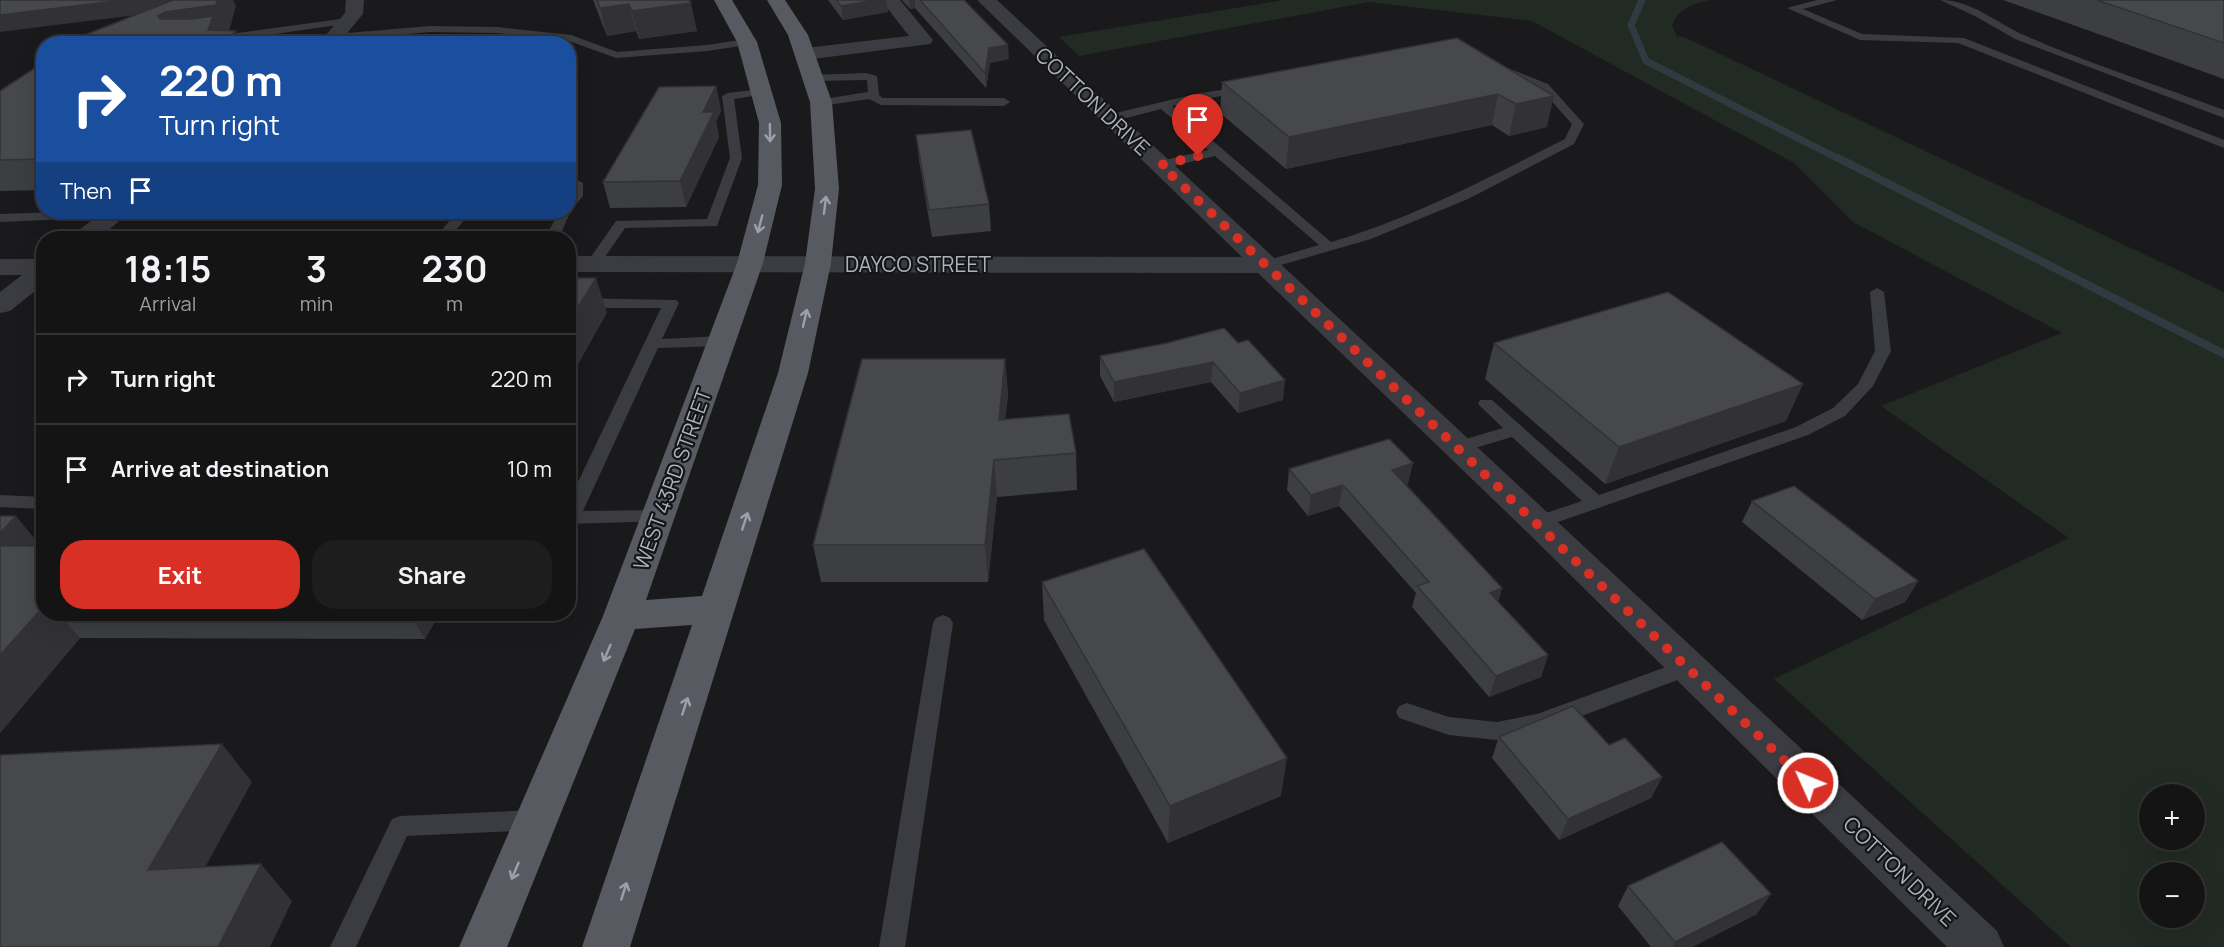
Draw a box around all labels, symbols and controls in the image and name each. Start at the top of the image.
street label: COTTON DRIVE [1030,41,1156,161]
text: 220 m [159,51,283,109]
icon: right [60,60,138,138]
pin [1172,94,1223,156]
icon: arrive [1181,103,1214,136]
text: Turn right [159,106,280,143]
one-way arrow [764,122,776,142]
icon: arrive [124,174,157,207]
text: Then [60,176,112,206]
one-way arrow [820,196,831,215]
one-way arrow [754,214,765,233]
text: 18:15 [124,244,211,293]
text: 3 [306,244,327,293]
text: 230 [422,244,488,293]
street label: DAYCO STREET [845,250,992,278]
text: Arrival [139,290,196,317]
text: min [300,290,333,317]
text: m [446,290,463,317]
one-way arrow [800,309,812,328]
icon: right [60,363,93,396]
text: Turn right [111,364,216,394]
text: 220 m [490,364,552,394]
street label: WEST 43RD STREET [626,384,718,573]
icon: arrive [60,453,93,486]
text: Arrive at destination [111,454,329,484]
text: 10 m [507,454,552,484]
one-way arrow [741,512,752,531]
button: Exit [60,540,300,609]
button: Share [312,540,552,609]
one-way arrow [601,643,612,662]
one-way arrow [680,697,691,716]
position arrow [1776,751,1840,815]
map controls [2139,784,2205,928]
button: + [2139,784,2205,850]
street label: COTTON DRIVE [1837,810,1963,932]
one-way arrow [509,862,520,880]
button: − [2139,862,2205,928]
one-way arrow [619,882,630,901]

